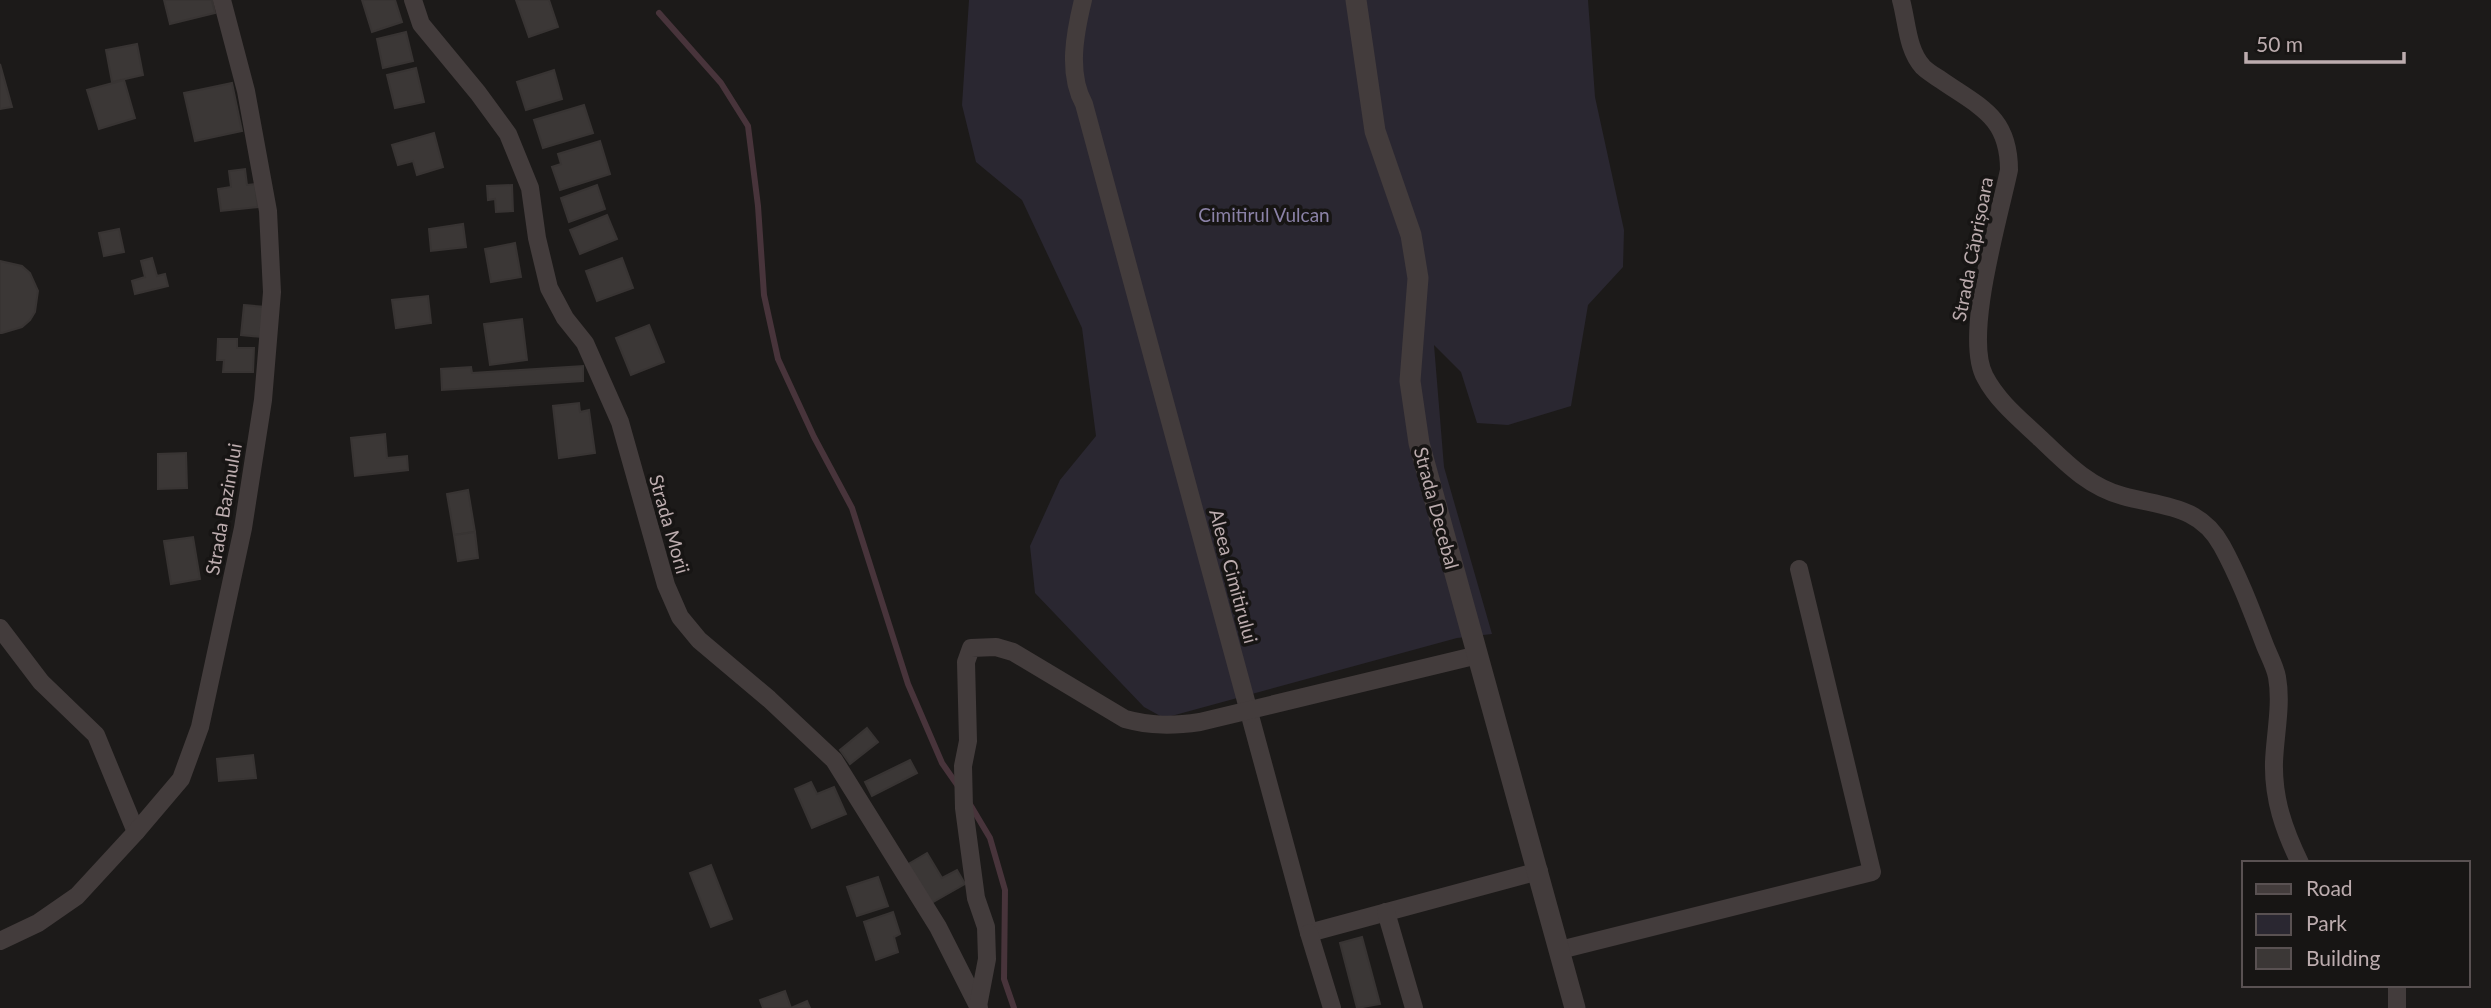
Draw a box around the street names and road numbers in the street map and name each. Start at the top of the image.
street label: Strada Căprișoara [1947,175,1997,323]
street label: Strada Bazinului [200,441,246,577]
street label: Strada Decebal [1410,444,1464,572]
street label: Strada Morii [645,472,695,576]
street label: Aleea Cimitirului [1205,506,1263,646]

